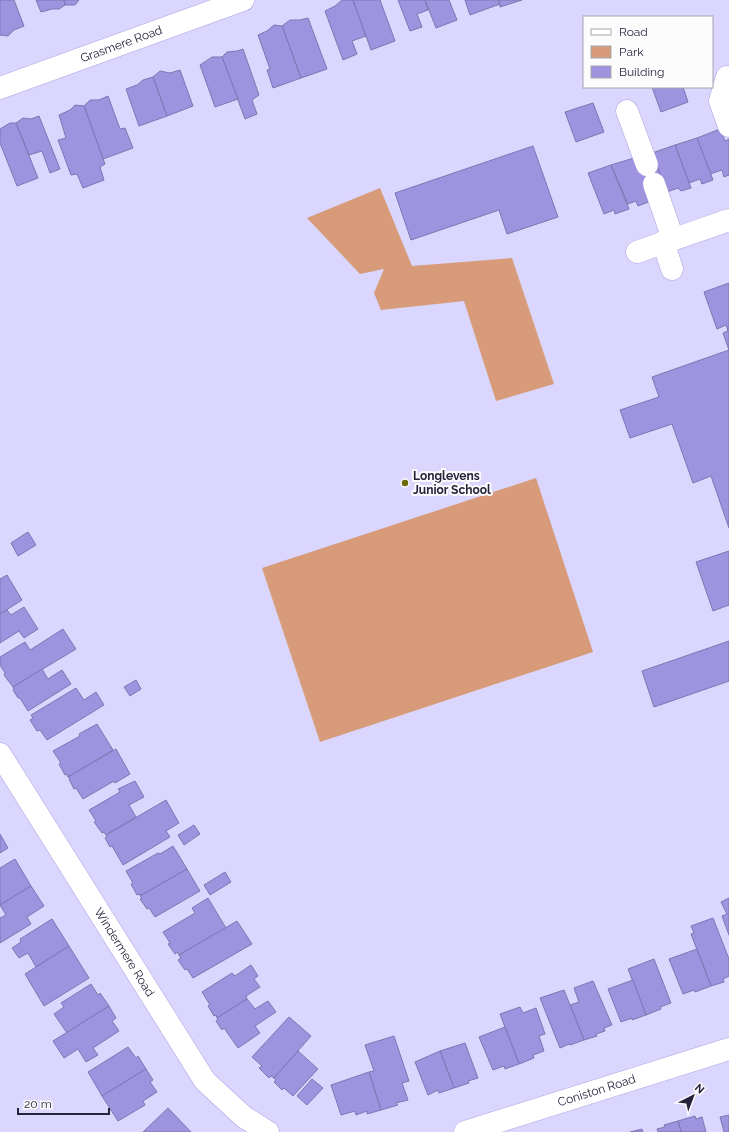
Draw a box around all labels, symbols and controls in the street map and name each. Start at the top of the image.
legend [583,16,713,88]
street label: Grasmere Road [78,23,164,65]
text: Road [619,25,648,39]
text: Park [619,45,644,59]
text: Building [619,65,665,79]
place label: Longlevens Junior School [413,469,491,497]
marker: Longlevens Junior School [400,478,410,488]
street label: Windermere Road [91,905,157,999]
street label: Coniston Road [556,1072,637,1109]
north arrow [673,1076,713,1116]
text: N [692,1081,707,1097]
scale bar [18,1090,109,1116]
text: 20 m [24,1097,52,1111]

